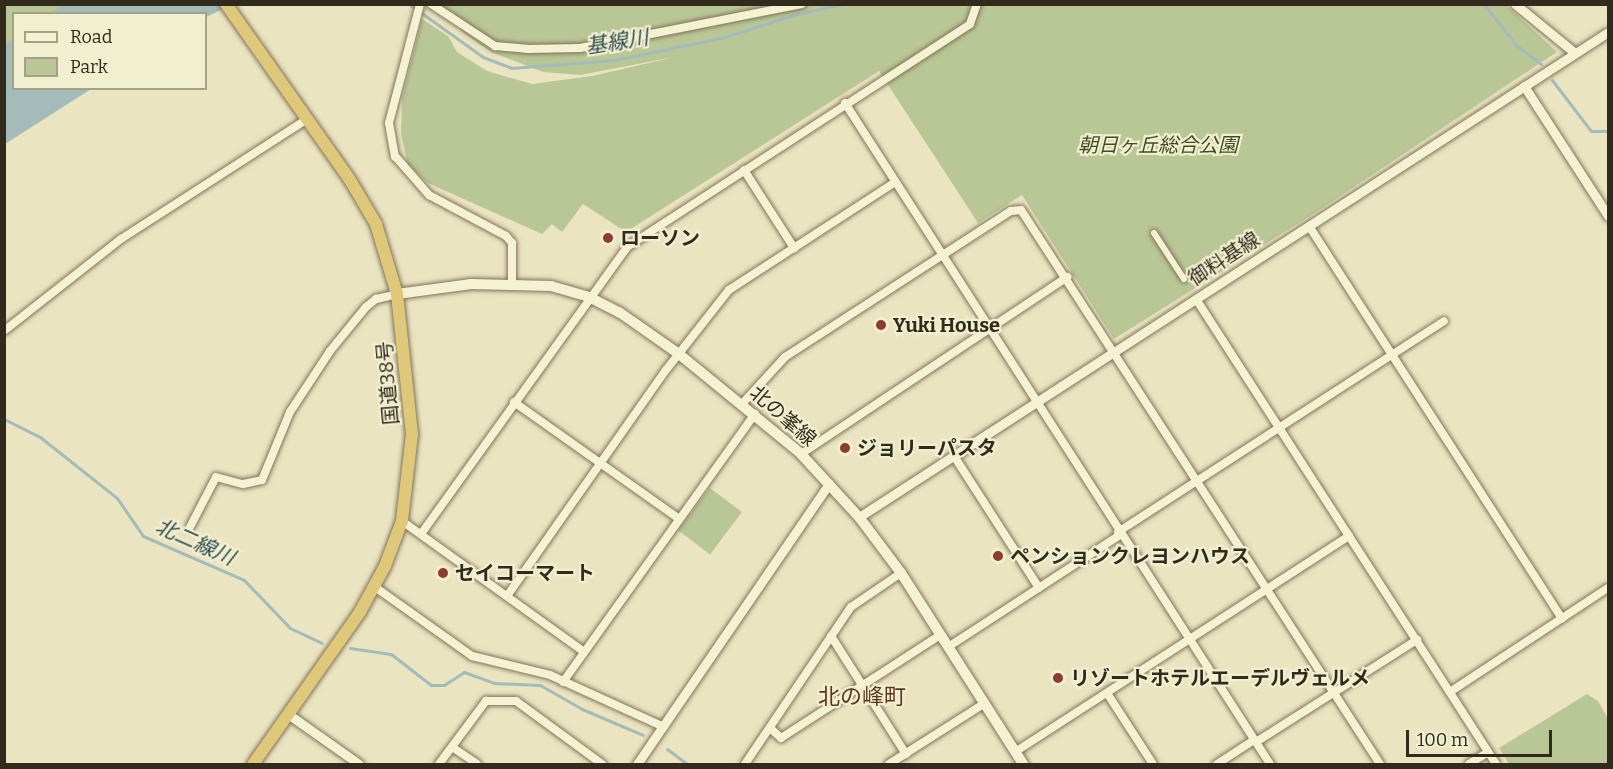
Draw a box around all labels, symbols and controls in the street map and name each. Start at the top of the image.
legend [12,12,207,90]
water label: 基線川 [584,25,650,59]
text: Road [70,26,112,48]
text: Park [70,56,108,78]
park label: 朝日ヶ丘総合公園 [1078,133,1238,157]
place label: ローソン [620,226,700,250]
street label: 御料基線 [1184,227,1264,291]
marker: ローソン [601,231,615,245]
place label: Yuki House [893,313,1000,337]
marker: Yuki House [874,318,888,332]
street label: 国道38号 [372,340,404,426]
street label: 北の峯線 [745,381,821,451]
place label: ジョリーパスタ [857,436,997,460]
marker: ジョリーパスタ [838,441,852,455]
water label: 北二線川 [152,513,238,571]
place label: ペンションクレヨンハウス [1010,544,1250,568]
marker: ペンションクレヨンハウス [991,549,1005,563]
place label: セイコーマート [455,561,595,585]
marker: セイコーマート [436,566,450,580]
place label: リゾートホテルエーデルヴェルメ [1070,666,1370,690]
marker: リゾートホテルエーデルヴェルメ [1051,671,1065,685]
district label: 北の峰町 [818,684,906,710]
scale bar [1409,718,1554,756]
text: 100 m [1417,729,1468,751]

